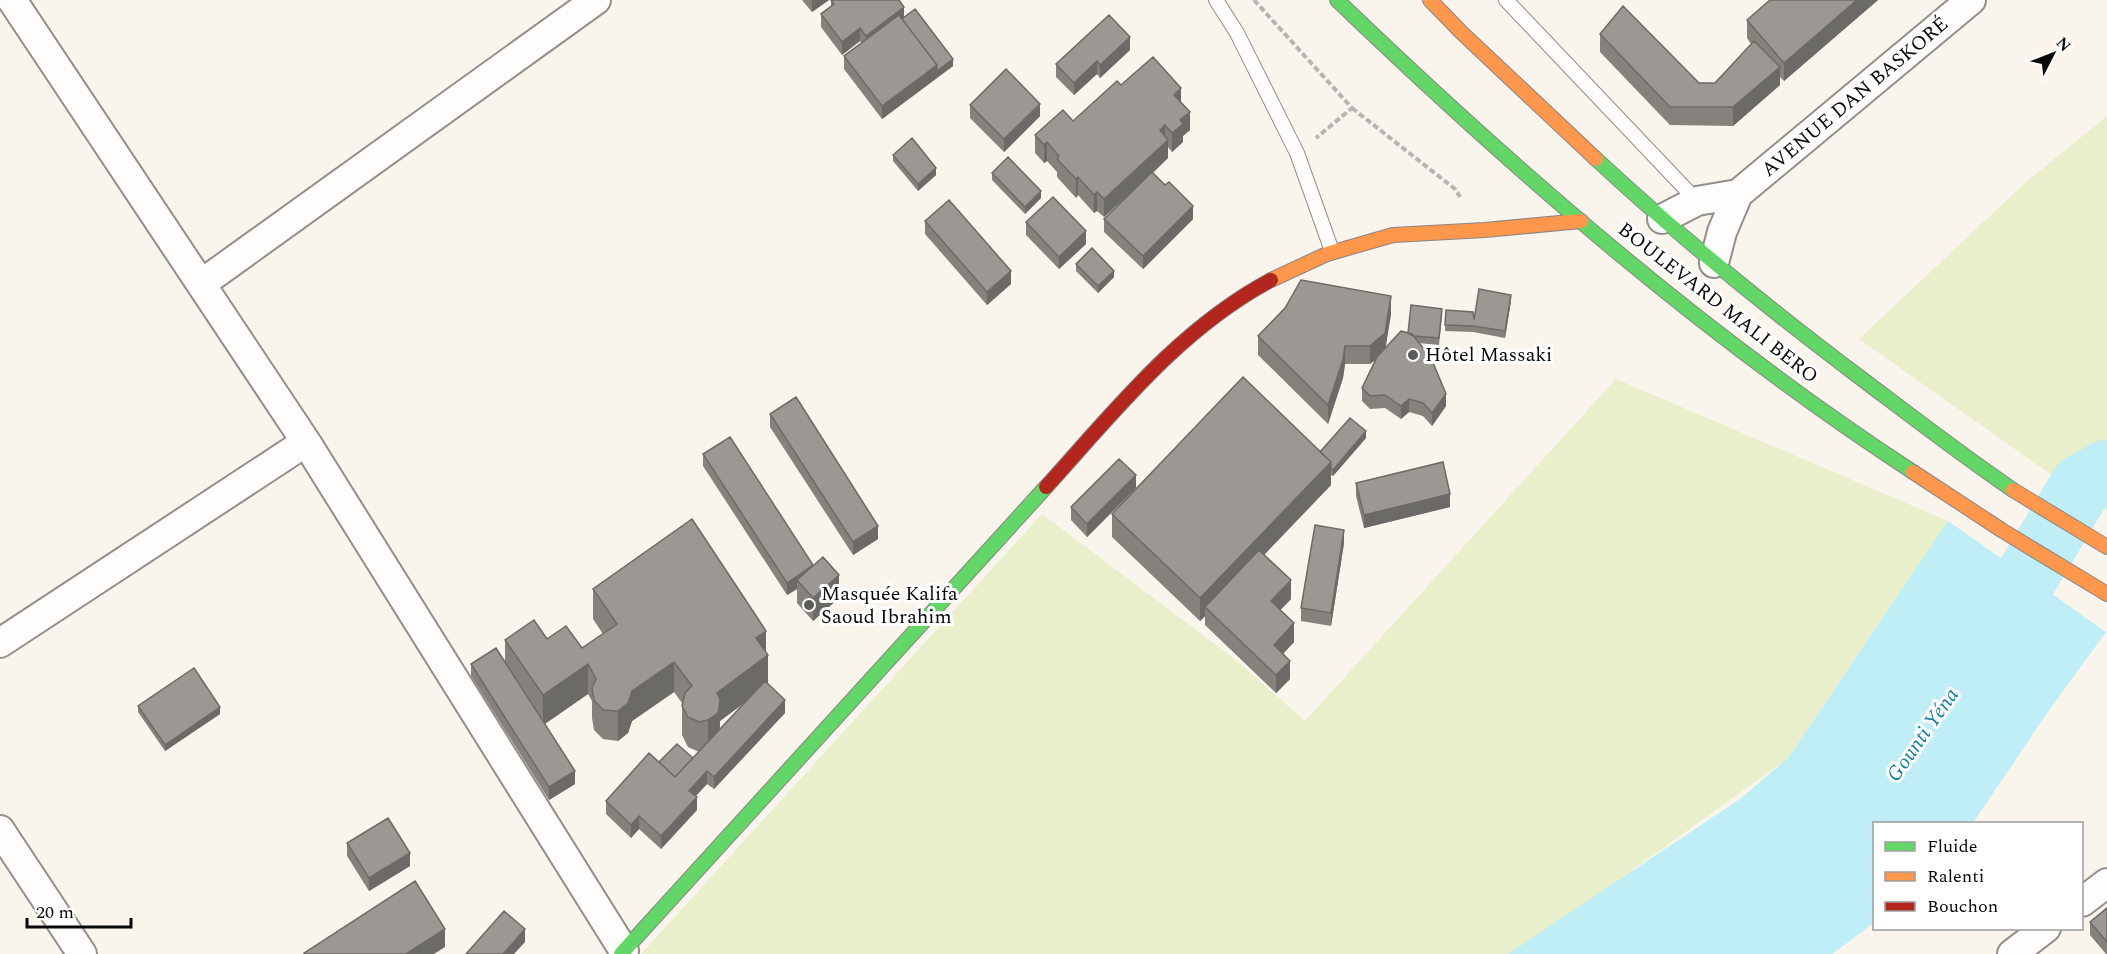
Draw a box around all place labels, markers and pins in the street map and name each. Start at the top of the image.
place label: Hôtel Massaki [1425,340,1552,370]
marker: Hôtel Massaki [1406,348,1420,362]
place label: Masquée Kalifa Saoud Ibrahim [821,579,958,632]
marker: Masquée Kalifa Saoud Ibrahim [802,598,816,612]

